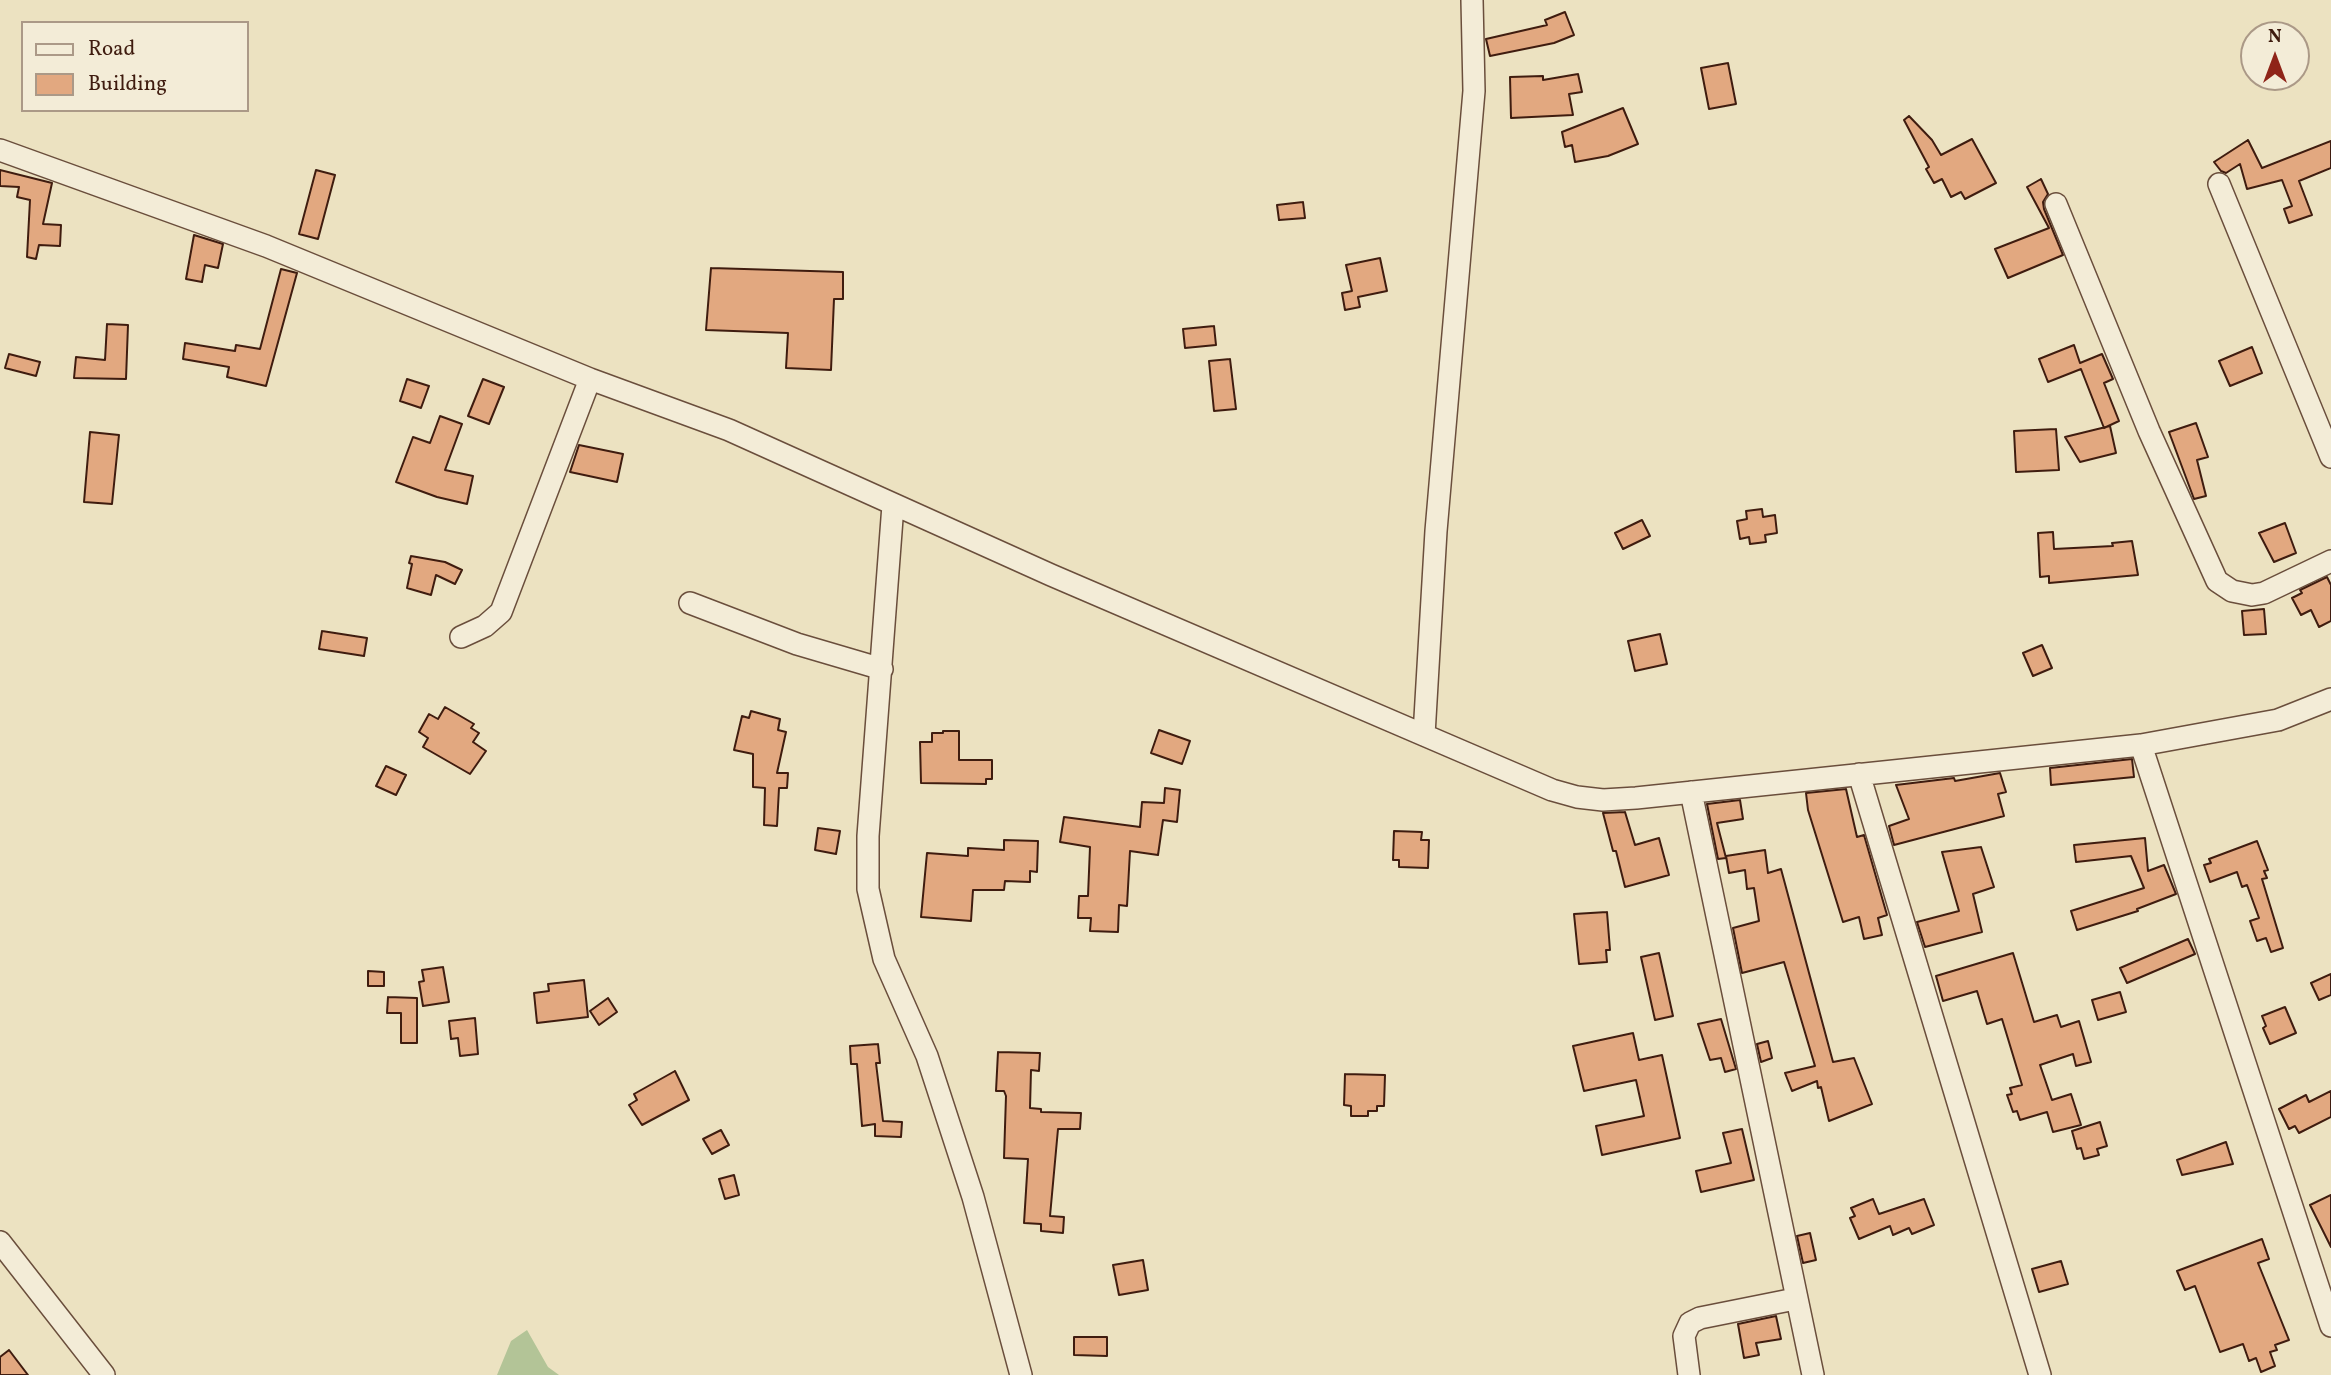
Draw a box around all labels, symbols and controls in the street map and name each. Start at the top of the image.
legend [21,21,248,112]
north arrow [2240,21,2310,91]
text: N [2268,24,2282,50]
text: Road [88,35,135,64]
text: Building [88,70,167,99]

